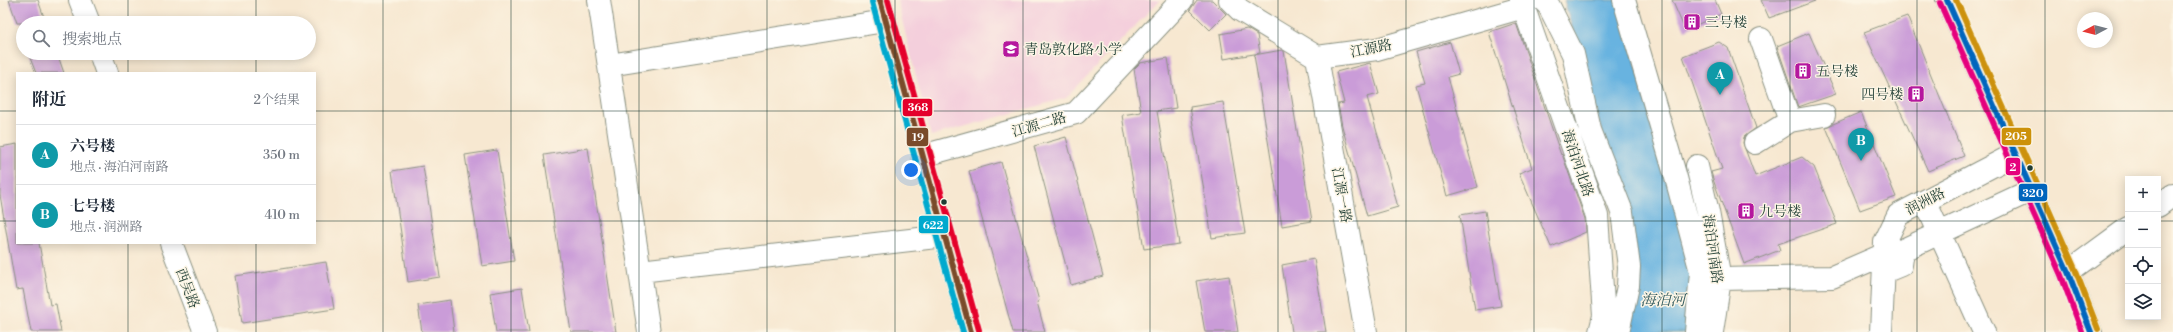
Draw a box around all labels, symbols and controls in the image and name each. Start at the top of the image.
building icon: 三号楼 [1682,12,1702,32]
north arrow [2077,12,2113,48]
place label: 三号楼 [1705,14,1747,32]
search box [16,16,316,60]
icon: search [30,27,52,49]
text: 搜索地点 [62,30,122,49]
street label: 江源路 [1349,36,1394,62]
school or university icon: 青岛敦化路小学 [1001,39,1021,59]
place label: 青岛敦化路小学 [1024,41,1122,59]
building icon: 五号楼 [1793,61,1813,81]
pin: A [1707,62,1733,95]
place label: 五号楼 [1816,63,1858,81]
building icon: 四号楼 [1906,84,1926,104]
place label: 四号楼 [1861,86,1903,104]
text: 附近 [32,89,66,111]
text: 2个结果 [254,92,300,108]
line badge: 368 [902,98,933,117]
text: 368 [908,101,928,115]
street label: 江源二路 [1010,109,1069,141]
line badge: 19 [906,127,929,147]
street label: 海泊河北路 [1557,127,1597,199]
line badge: 205 [2001,127,2032,146]
pin: B [1848,128,1874,161]
text: 205 [2005,130,2027,144]
text: 19 [912,131,924,145]
text: 六号楼 [70,137,115,156]
text: A [40,147,50,163]
text: 350 m [263,147,300,163]
line badge: 2 [2005,157,2021,176]
text: 地点 · 海泊河南路 [70,159,169,175]
your location [901,160,921,180]
text: 2 [2010,161,2017,175]
unlabelled marker [2025,163,2035,173]
street label: 江源一路 [1327,166,1355,224]
map controls [2125,176,2161,320]
button: + [2125,176,2161,212]
line badge: 320 [2018,183,2048,202]
street label: 润洲路 [1903,184,1948,219]
text: 320 [2022,187,2044,201]
text: 七号楼 [70,197,115,216]
unlabelled marker [939,197,949,207]
building icon: 九号楼 [1736,201,1756,221]
place label: 九号楼 [1759,203,1801,221]
text: B [40,207,50,223]
text: 410 m [264,207,300,223]
button: − [2125,212,2161,248]
street label: 海泊河南路 [1698,213,1726,285]
line badge: 622 [918,215,949,234]
text: 地点 · 润洲路 [70,219,143,235]
text: 622 [923,219,943,233]
button: locate [2125,248,2161,284]
street label: 西吴路 [171,266,203,311]
button: layers [2125,284,2161,320]
water label: 海泊河 [1640,291,1688,310]

